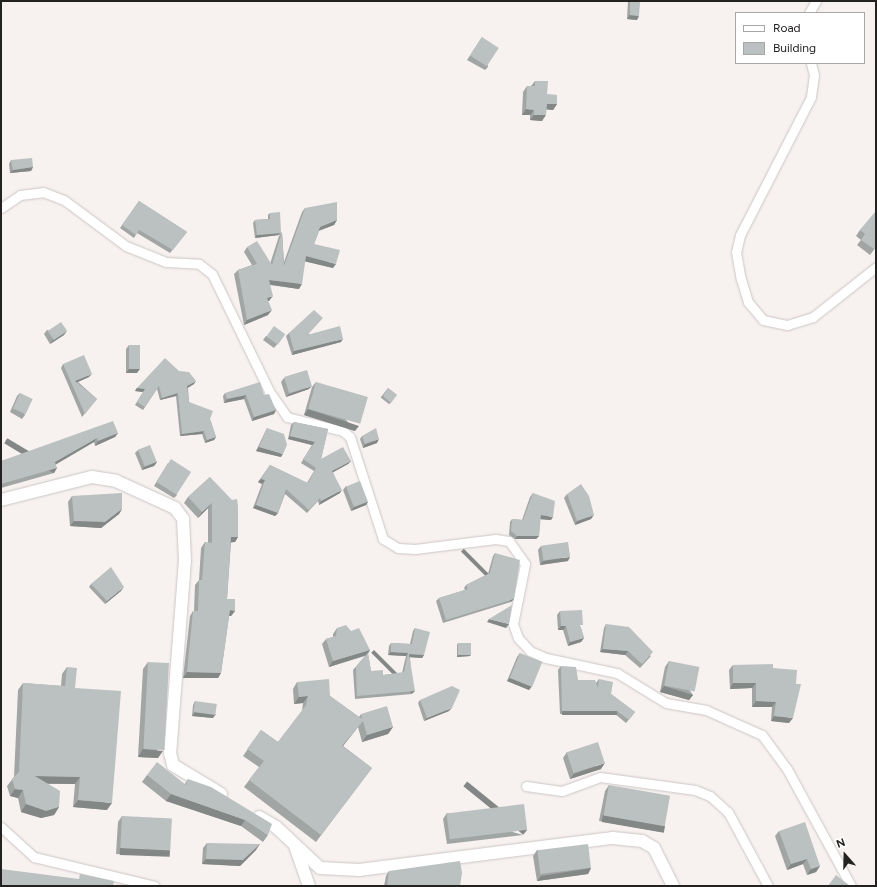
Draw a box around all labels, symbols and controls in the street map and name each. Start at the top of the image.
legend [735,12,865,64]
text: Road [773,21,801,35]
text: Building [773,41,816,55]
north arrow [825,835,865,875]
text: N [834,836,847,851]

